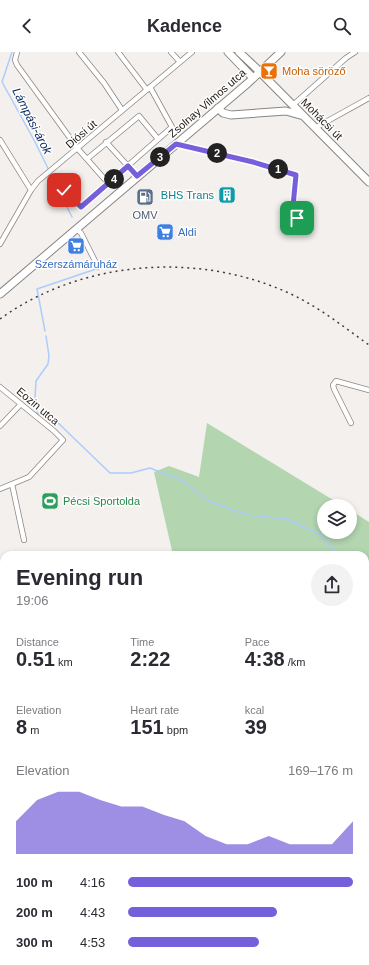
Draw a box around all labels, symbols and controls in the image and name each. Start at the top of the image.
icon: back [16,15,38,37]
icon: search [331,15,353,37]
text: Kadence [147,16,222,36]
bar icon: Moha söröző [259,61,279,81]
place label: Moha söröző [282,65,346,77]
street label: Zsolnay Vilmos utca [166,66,249,140]
water label: Lámpási-árok [9,85,55,157]
street label: Mohácsi út [299,96,345,142]
street label: Diósi út [63,117,99,151]
pin: 2 [207,143,227,163]
pin: 3 [150,147,170,167]
text: 2 [214,147,220,159]
text: 3 [157,151,163,163]
pin: 1 [268,159,288,179]
text: 1 [275,163,281,175]
pin: 4 [104,169,124,189]
pin [47,173,81,207]
text: 4 [111,173,117,185]
icon: check [53,179,75,201]
building icon: BHS Trans [217,185,237,205]
fuel station icon: OMV [135,187,155,207]
place label: BHS Trans [161,189,214,201]
pin [280,201,314,235]
icon: arrive [286,207,308,229]
place label: OMV [132,209,158,221]
supermarket icon: Aldi [155,222,175,242]
place label: Aldi [178,226,196,238]
supermarket icon: Szerszámáruház [66,236,86,256]
place label: Szerszámáruház [35,258,117,270]
street label: Eozin utca [14,385,62,428]
sports icon: Pécsi Sportolda [40,491,60,511]
place label: Pécsi Sportolda [63,495,141,507]
map controls [317,499,357,539]
button: layers [317,499,357,539]
button: share [311,564,353,606]
text: Evening run [16,565,143,590]
text: 19:06 [16,593,49,608]
text: Distance [16,636,59,648]
text: Time [130,636,154,648]
text: Pace [245,636,270,648]
text: 0.51 [16,648,55,670]
text: 2:22 [130,648,170,670]
text: 4:38 [245,648,285,670]
text: km [55,656,73,668]
text: /km [285,656,305,668]
text: Elevation [16,704,61,716]
text: Heart rate [130,704,179,716]
text: kcal [245,704,264,716]
text: 8 [16,716,27,738]
text: 151 [130,716,164,738]
text: 39 [245,716,267,738]
text: m [27,724,39,736]
text: bpm [164,724,188,736]
text: Elevation [16,763,69,778]
text: 169–176 m [288,763,353,778]
text: 100 m [16,875,53,890]
text: 4:16 [80,875,105,890]
text: 200 m [16,905,53,920]
text: 4:43 [80,905,105,920]
text: 300 m [16,935,53,950]
text: 4:53 [80,935,105,950]

